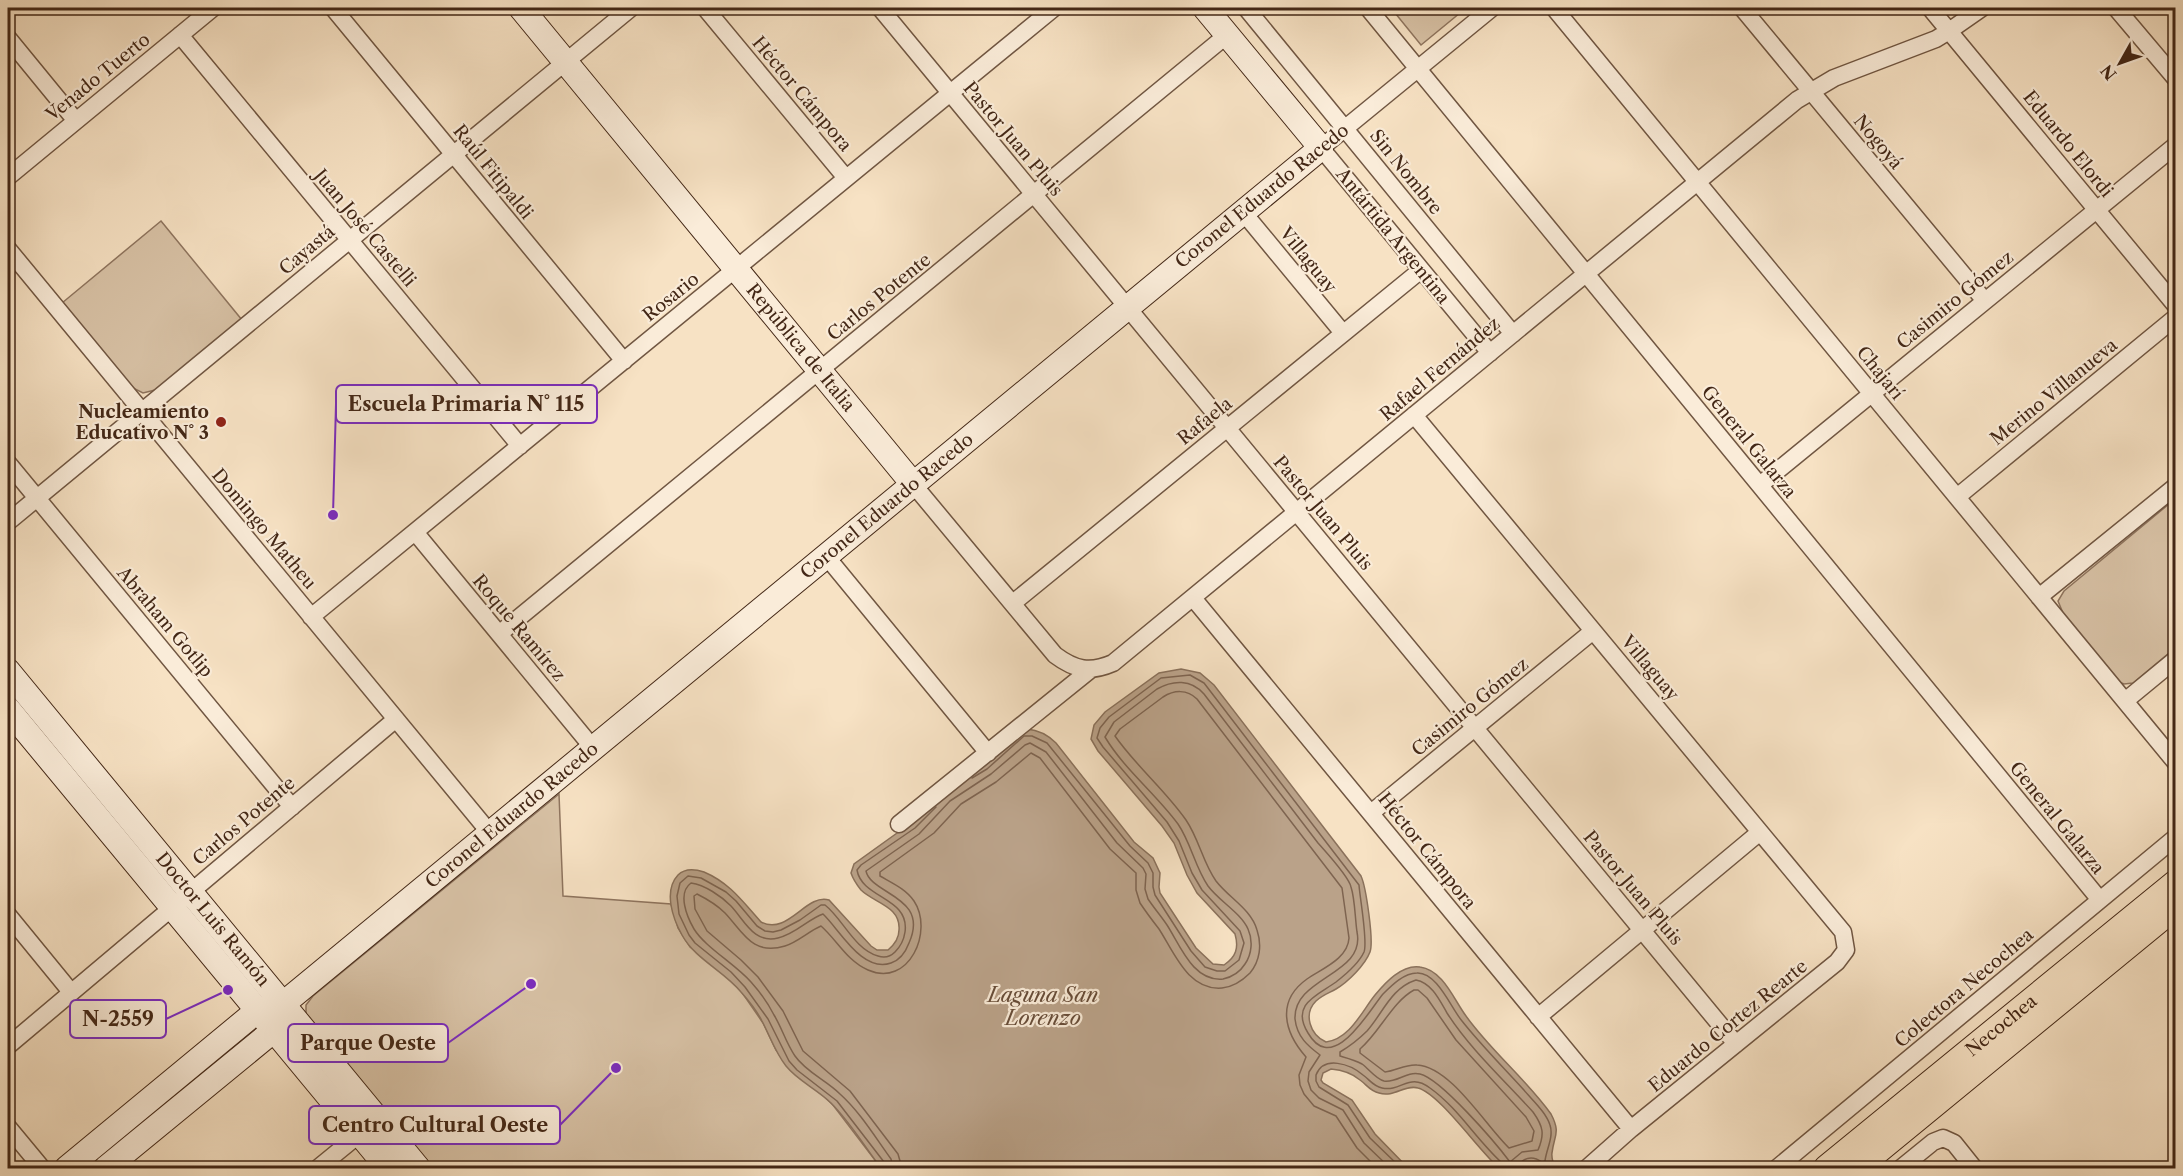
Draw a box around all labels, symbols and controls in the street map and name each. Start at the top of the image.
street label: Venado Tuerto [41,28,154,126]
street label: Héctor Cámpora [748,32,857,156]
north arrow [2090,33,2150,93]
text: N [2096,61,2121,84]
street label: Pastor Juan Pluis [959,77,1067,201]
street label: Eduardo Elordi [2018,86,2118,202]
street label: Nogoyá [1849,110,1907,174]
street label: Coronel Eduardo Racedo [1171,119,1353,273]
street label: Raúl Fitipaldi [448,120,538,224]
street label: Sin Nombre [1365,125,1447,219]
street label: Juan José Castelli [308,163,421,292]
street label: Antártida Argentina [1331,163,1455,309]
street label: Cayastá [275,220,340,279]
street label: Villaguay [1274,222,1342,298]
street label: Casimiro Gómez [1892,246,2018,354]
street label: Carlos Potente [823,249,935,345]
street label: Rosario [639,268,703,326]
street label: República de Italia [742,279,860,416]
street label: Rafael Fernández [1376,312,1504,426]
street label: Merino Villanueva [1986,334,2122,450]
street label: Chajarí [1852,342,1908,405]
street label: General Galarza [1697,381,1801,503]
callout: Escuela Primaria N° 115 [336,385,597,423]
text: Escuela Primaria N° 115 [348,392,584,416]
street label: Rafaela [1173,392,1237,450]
place label: Nucleamiento Educativo N° 3 [76,401,209,444]
marker: Nucleamiento Educativo N° 3 [214,415,228,429]
street label: Coronel Eduardo Racedo [796,428,978,584]
street label: Pastor Juan Pluis [1269,451,1377,575]
street label: Domingo Matheu [207,464,321,594]
street label: Abraham Gotlip [112,562,218,682]
street label: Roque Ramírez [468,570,570,686]
street label: Villaguay [1616,630,1684,706]
street label: Casimiro Gómez [1407,653,1533,761]
street label: Coronel Eduardo Racedo [421,738,603,893]
street label: General Galarza [2005,757,2109,879]
street label: Carlos Potente [188,772,300,870]
street label: Héctor Cámpora [1373,788,1481,914]
street label: Pastor Juan Pluis [1579,826,1687,950]
street label: Doctor Luis Ramón [151,848,275,991]
street label: Colectora Necochea [1890,924,2038,1052]
street label: Eduardo Cortez Rearte [1644,955,1812,1097]
water label: Laguna San Lorenzo [986,983,1098,1030]
street label: Necochea [1961,991,2041,1061]
callout: N-2559 [70,1000,166,1038]
text: N-2559 [82,1007,154,1031]
callout: Parque Oeste [288,1024,448,1062]
text: Parque Oeste [300,1031,436,1055]
callout: Centro Cultural Oeste [309,1106,560,1144]
text: Centro Cultural Oeste [322,1113,548,1137]

